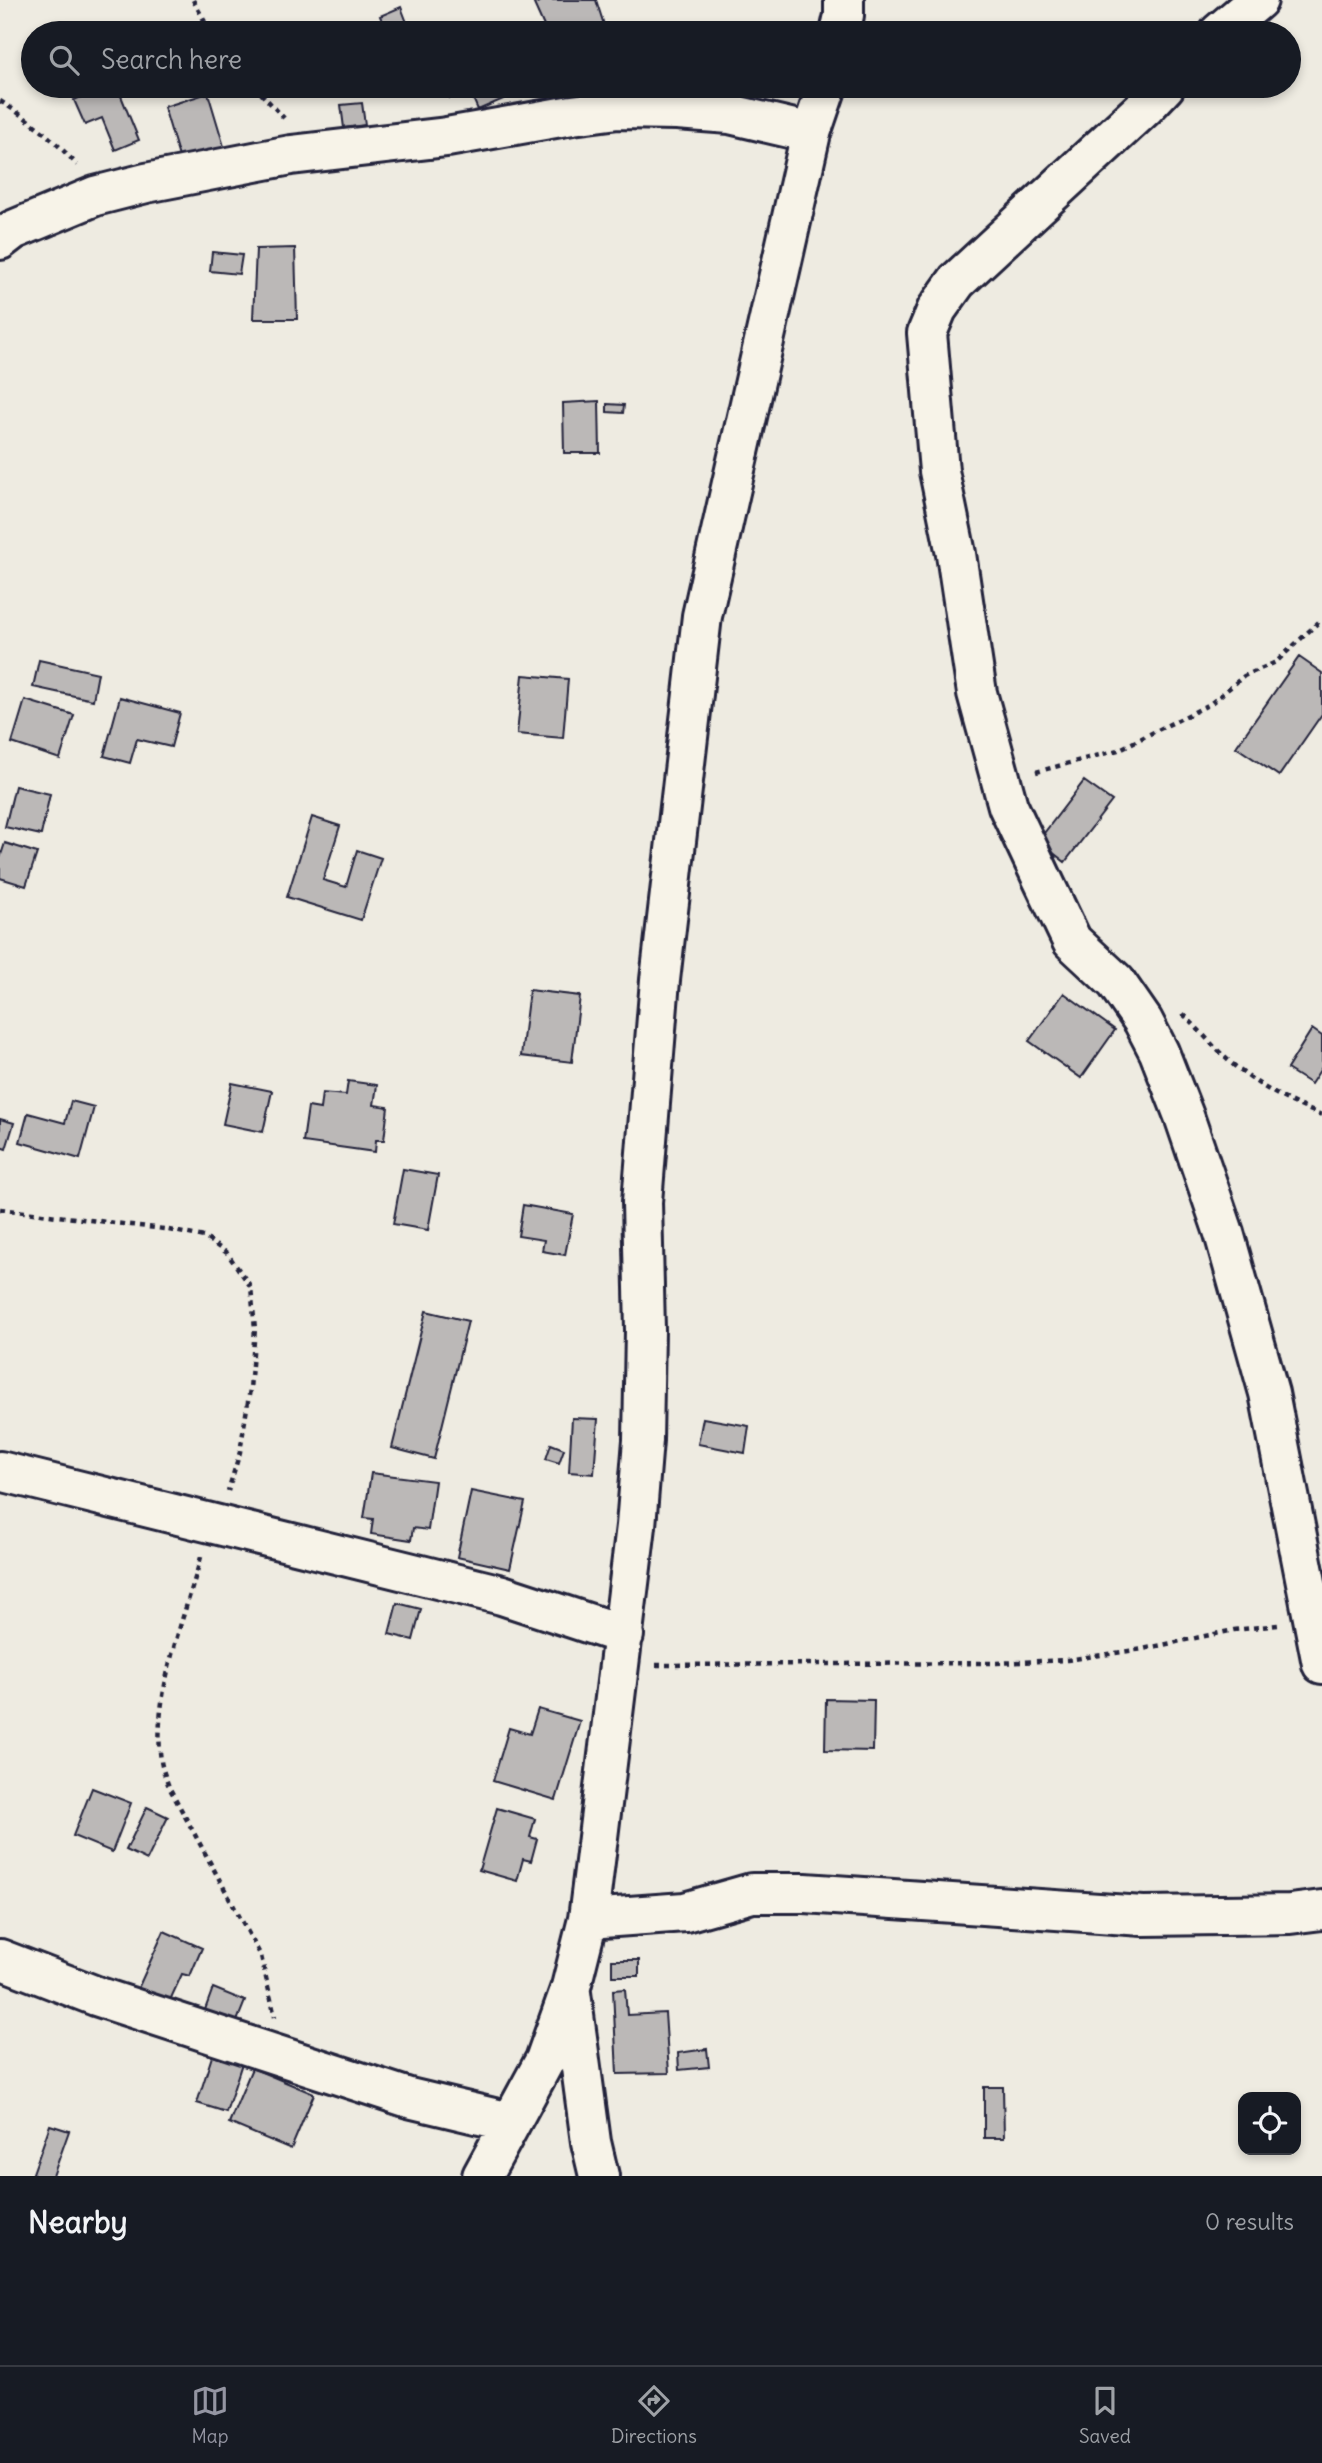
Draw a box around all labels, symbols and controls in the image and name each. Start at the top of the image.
search box [21,21,1301,98]
icon: search [45,41,83,79]
text: Search here [101,43,242,76]
map controls [1238,2092,1301,2155]
button: locate [1238,2092,1301,2155]
text: Nearby [28,2203,128,2241]
text: 0 results [1205,2207,1294,2236]
tab: Map [191,2382,229,2448]
tab: Directions [611,2382,697,2448]
tab: Saved [1079,2382,1131,2448]

